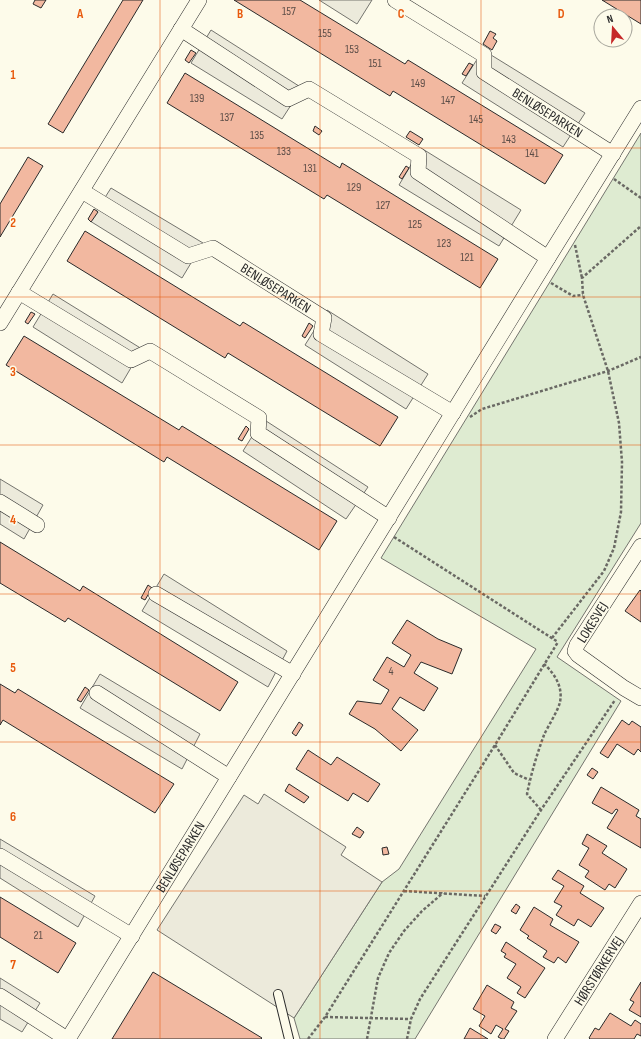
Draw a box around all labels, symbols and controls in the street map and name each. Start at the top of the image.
house number: 157 [282,4,296,19]
text: A [76,6,84,22]
text: B [237,6,243,22]
text: C [398,6,405,22]
text: D [558,6,565,22]
north arrow [593,8,633,48]
text: N [605,12,615,26]
house number: 155 [318,26,332,41]
house number: 153 [345,42,359,57]
house number: 151 [368,56,382,71]
text: 1 [10,67,16,83]
house number: 149 [411,76,425,91]
street label: BENLØSEPARKEN [509,84,586,141]
house number: 139 [190,91,204,106]
house number: 147 [441,93,455,108]
house number: 137 [220,110,234,125]
house number: 145 [469,112,483,127]
house number: 135 [250,128,264,143]
house number: 143 [502,132,516,147]
house number: 133 [277,144,291,159]
house number: 141 [525,146,540,161]
house number: 131 [303,161,318,176]
house number: 129 [347,180,361,195]
house number: 127 [376,198,390,213]
text: 2 [10,215,16,231]
house number: 125 [408,217,422,232]
house number: 123 [437,236,451,251]
house number: 121 [460,250,475,265]
street label: BENLØSEPARKEN [237,260,314,317]
text: 3 [10,364,16,380]
text: 4 [10,512,16,528]
street label: LOKESVEJ [573,599,612,646]
text: 5 [10,660,16,676]
house number: 4 [388,664,394,679]
text: 6 [10,809,16,825]
street label: BENLØSEPARKEN [152,818,209,895]
house number: 21 [33,928,43,943]
street label: HØRSTØRKERVEJ [571,933,627,1009]
text: 7 [10,957,16,973]

